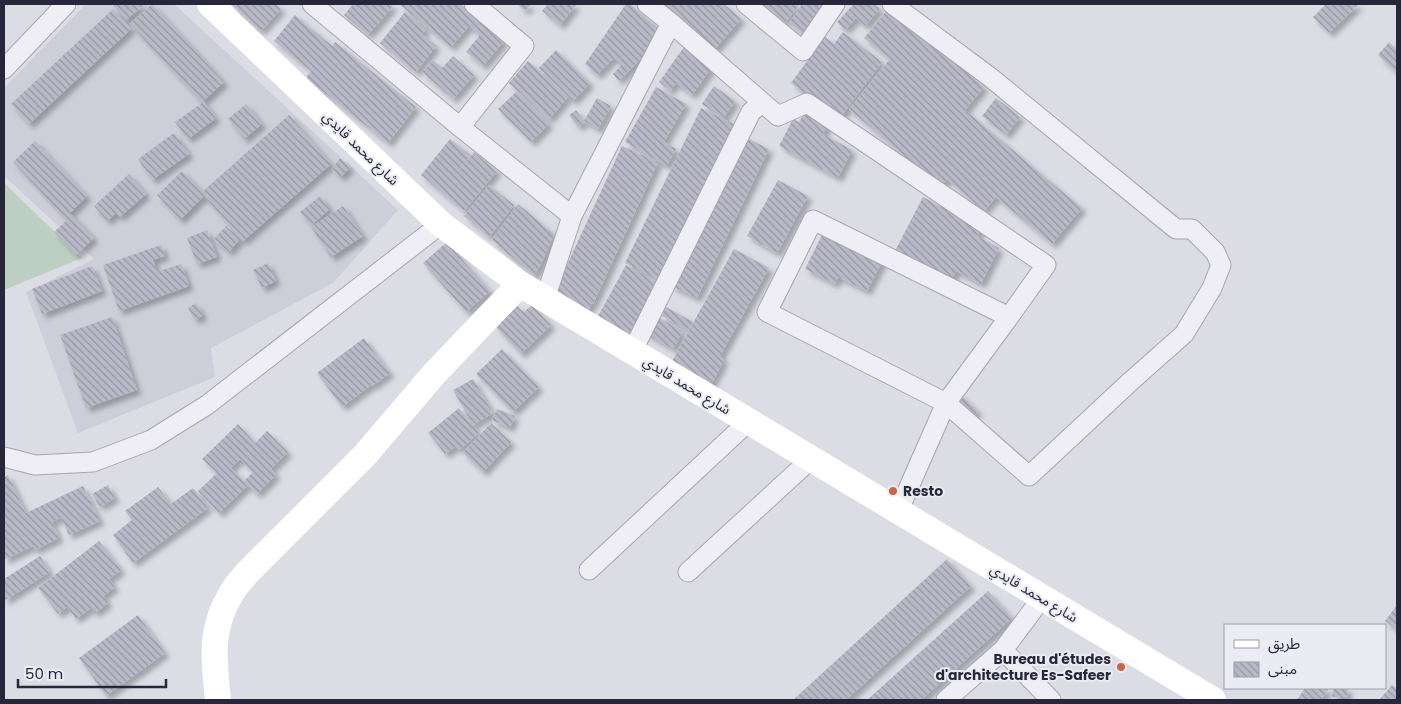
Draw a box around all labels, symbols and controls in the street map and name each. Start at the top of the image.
street label: شارع محمد قايدي [318,106,404,191]
street label: شارع محمد قايدي [639,351,735,420]
place label: Resto [903,481,943,501]
marker: Resto [887,485,899,497]
street label: شارع محمد قايدي [986,559,1082,628]
legend [1224,624,1386,689]
text: طريق [1268,633,1300,654]
place label: Bureau d'études d'architecture Es-Safeer [935,649,1111,685]
scale bar [18,656,165,688]
text: مبنى [1268,658,1297,679]
marker: Bureau d'études d'architecture Es-Safeer [1115,661,1127,673]
text: 50 m [25,663,63,684]

